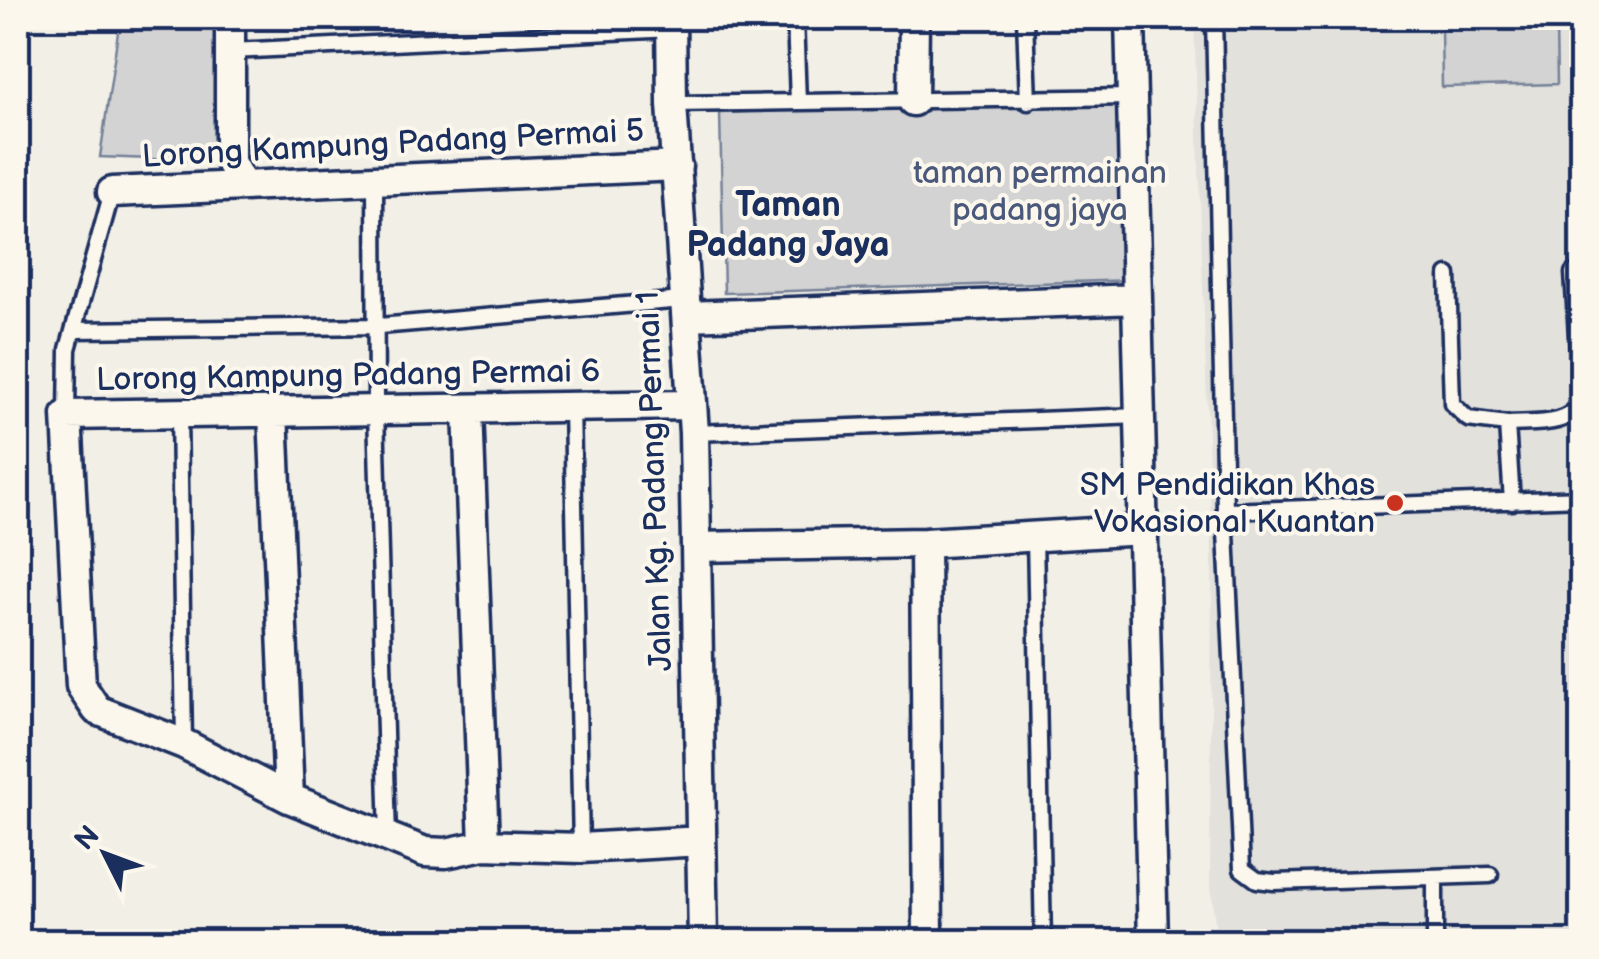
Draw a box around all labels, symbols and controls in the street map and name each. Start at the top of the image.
street label: Lorong Kampung Padang Permai 5 [141,111,645,177]
park label: taman permainan padang jaya [913,154,1167,230]
district label: Taman Padang Jaya [686,184,890,267]
street label: Jalan Kg. Padang Permai 1 [629,290,681,672]
street label: Lorong Kampung Padang Permai 6 [96,352,600,400]
place label: SM Pendidikan Khas Vokasional Kuantan [1080,466,1375,542]
marker: SM Pendidikan Khas Vokasional Kuantan [1384,492,1406,514]
north arrow [55,804,155,904]
text: N [68,819,107,857]

